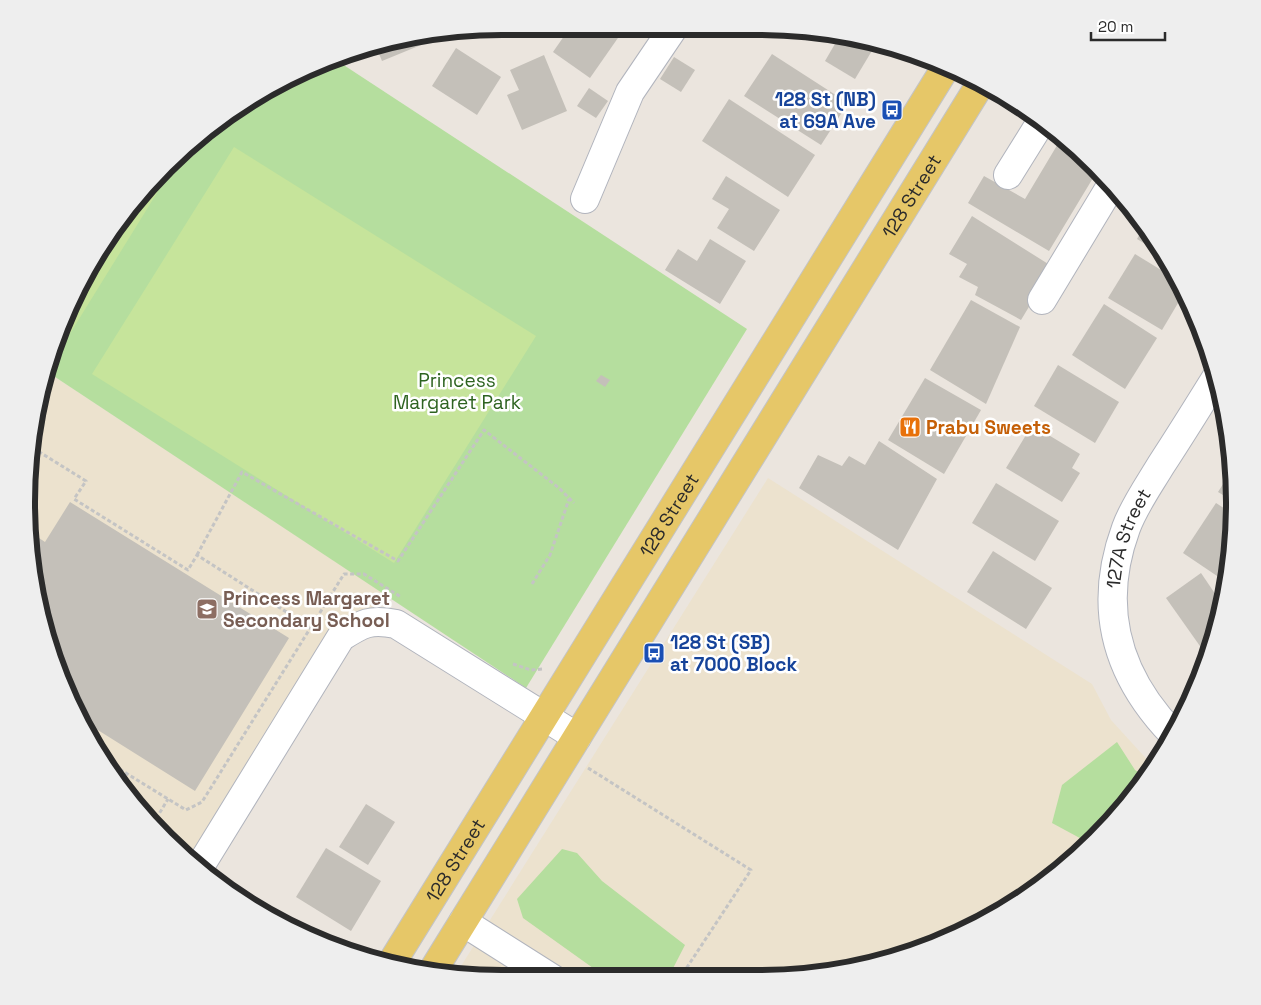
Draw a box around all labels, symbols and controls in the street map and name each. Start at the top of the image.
scale bar [1091,10,1165,42]
text: 20 m [1098,17,1133,36]
place label: 128 St (NB) at 69A Ave [775,87,876,134]
bus stop icon: 128 St (NB) at 69A Ave [880,98,904,122]
street label: 128 Street [876,149,947,243]
park label: Princess Margaret Park [393,368,521,415]
restaurant icon: Prabu Sweets [898,415,922,439]
place label: Prabu Sweets [926,415,1051,440]
street label: 128 Street [633,468,704,562]
street label: 127A Street [1100,483,1156,589]
place label: Princess Margaret Secondary School [223,586,390,633]
school or university icon: Princess Margaret Secondary School [195,597,219,621]
place label: 128 St (SB) at 7000 Block [670,630,797,677]
bus stop icon: 128 St (SB) at 7000 Block [642,641,666,665]
street label: 128 Street [420,814,491,907]

